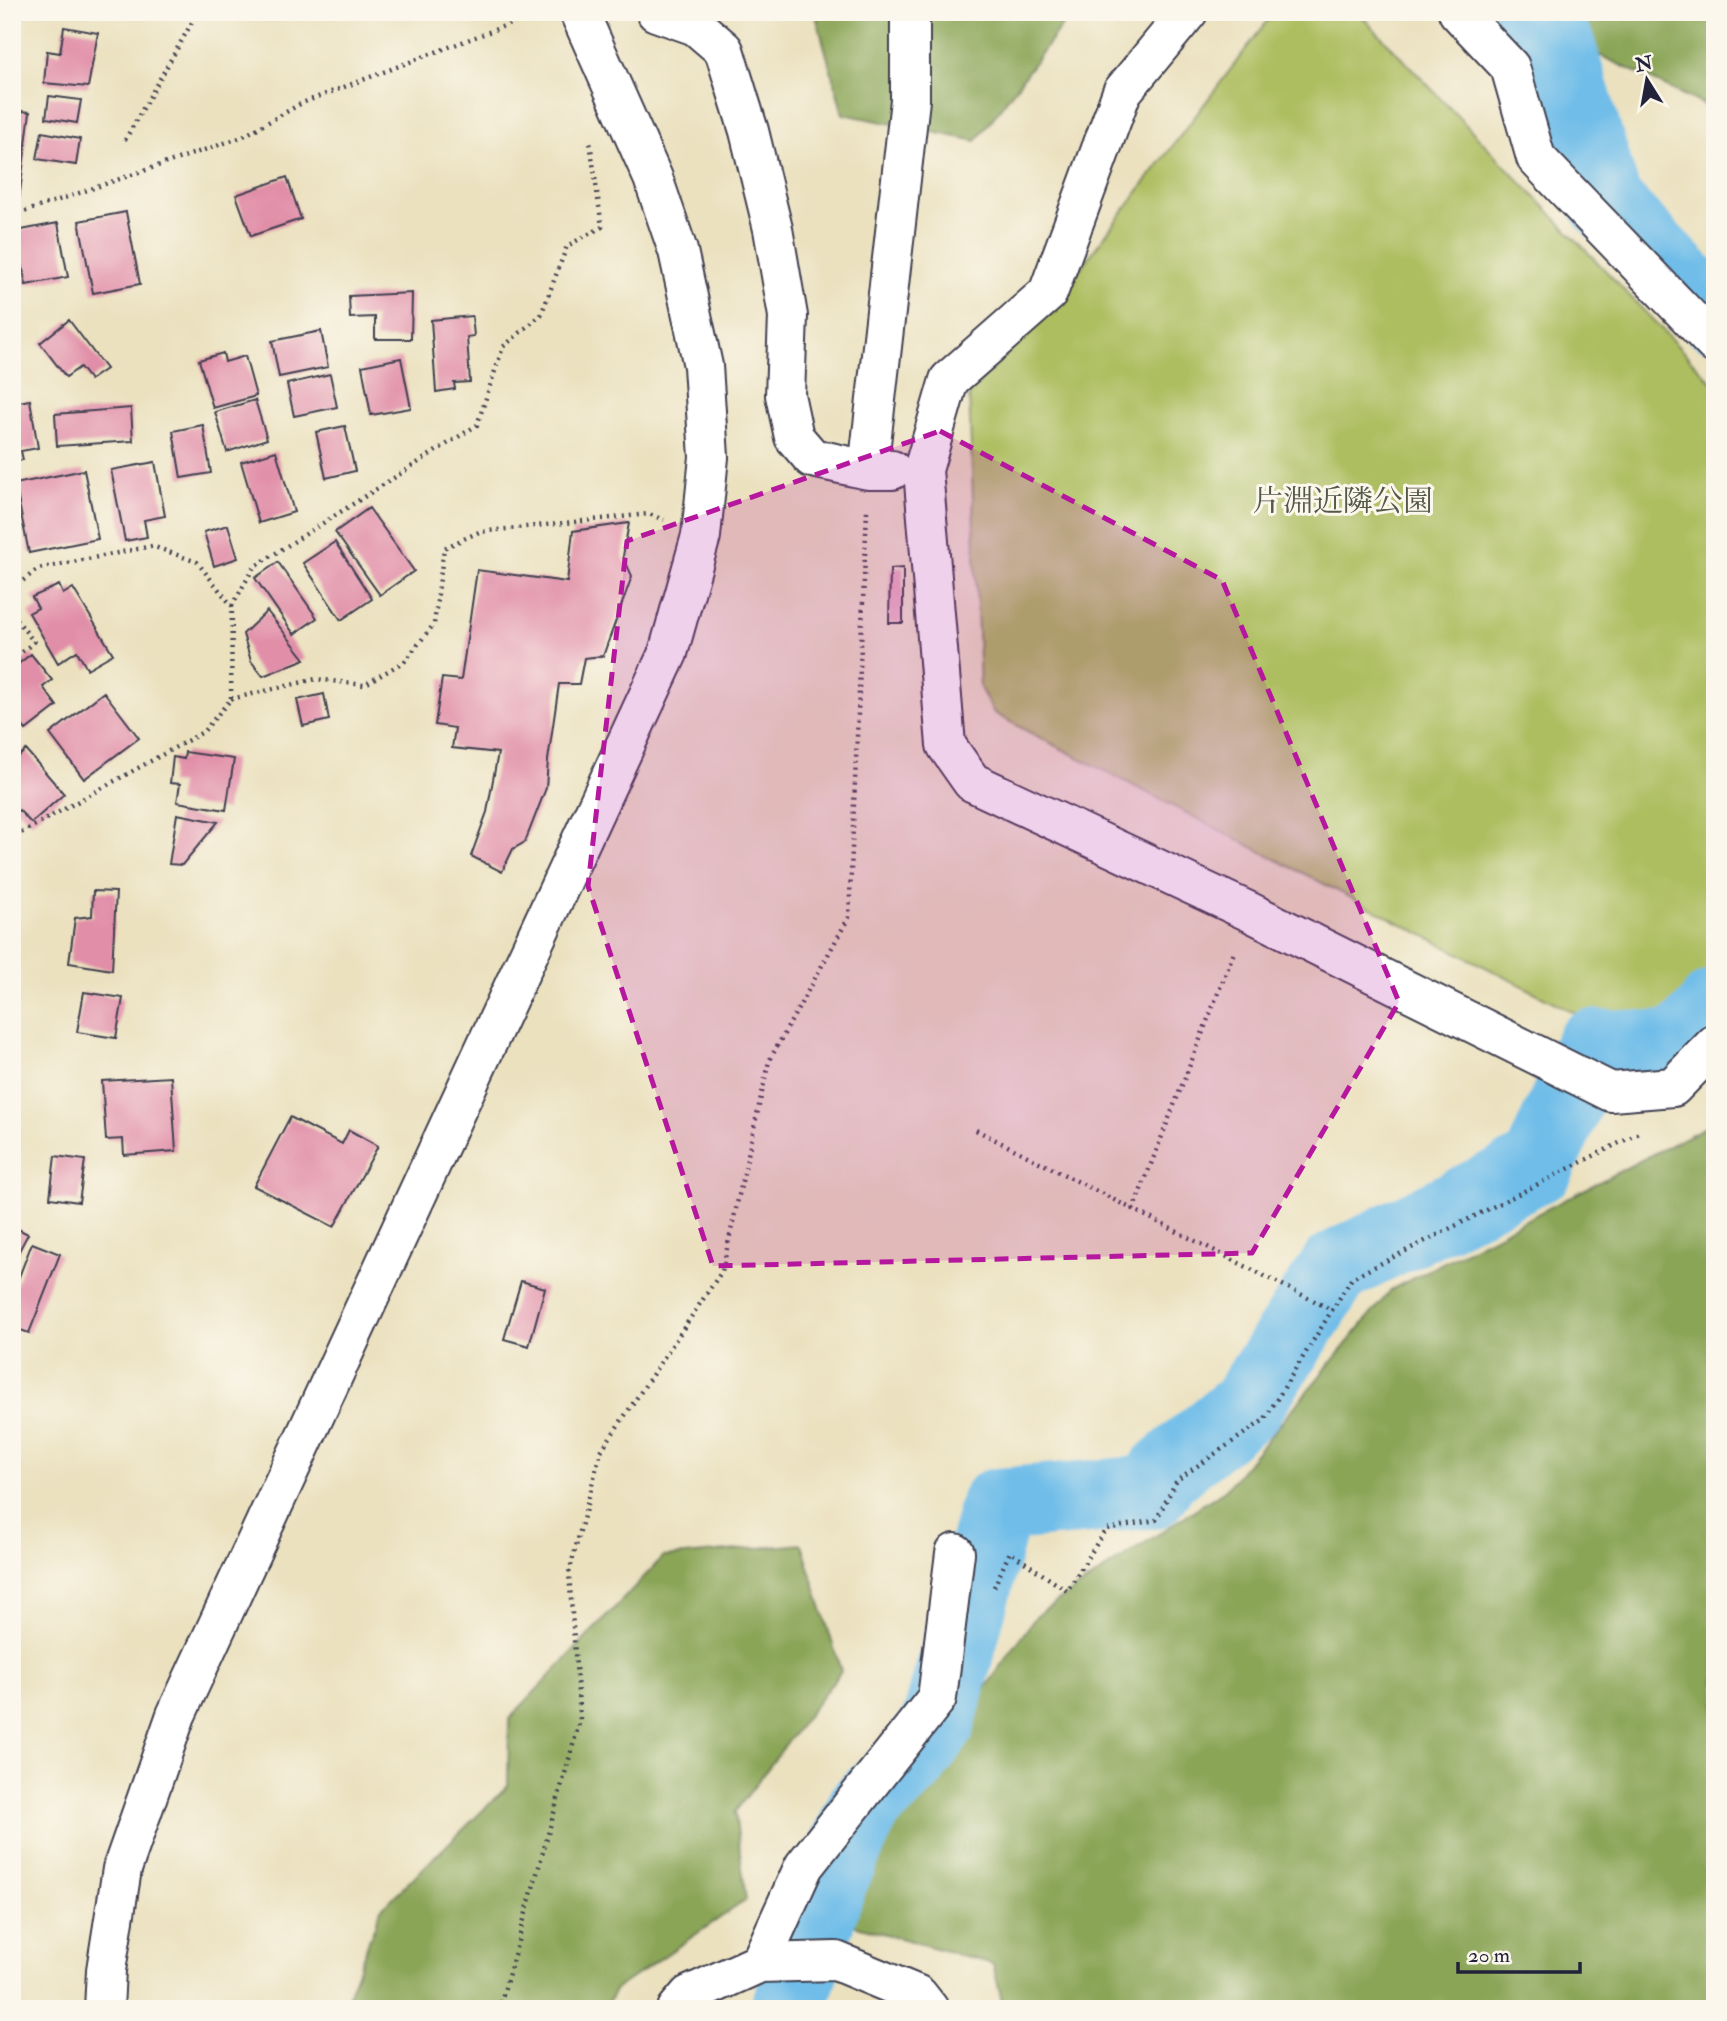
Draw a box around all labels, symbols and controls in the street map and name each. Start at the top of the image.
north arrow [1612,46,1682,116]
text: N [1632,51,1656,78]
park label: 片淵近隣公園 [1253,483,1433,520]
scale bar [1458,1930,1580,1974]
text: 20 m [1468,1942,1510,1969]

